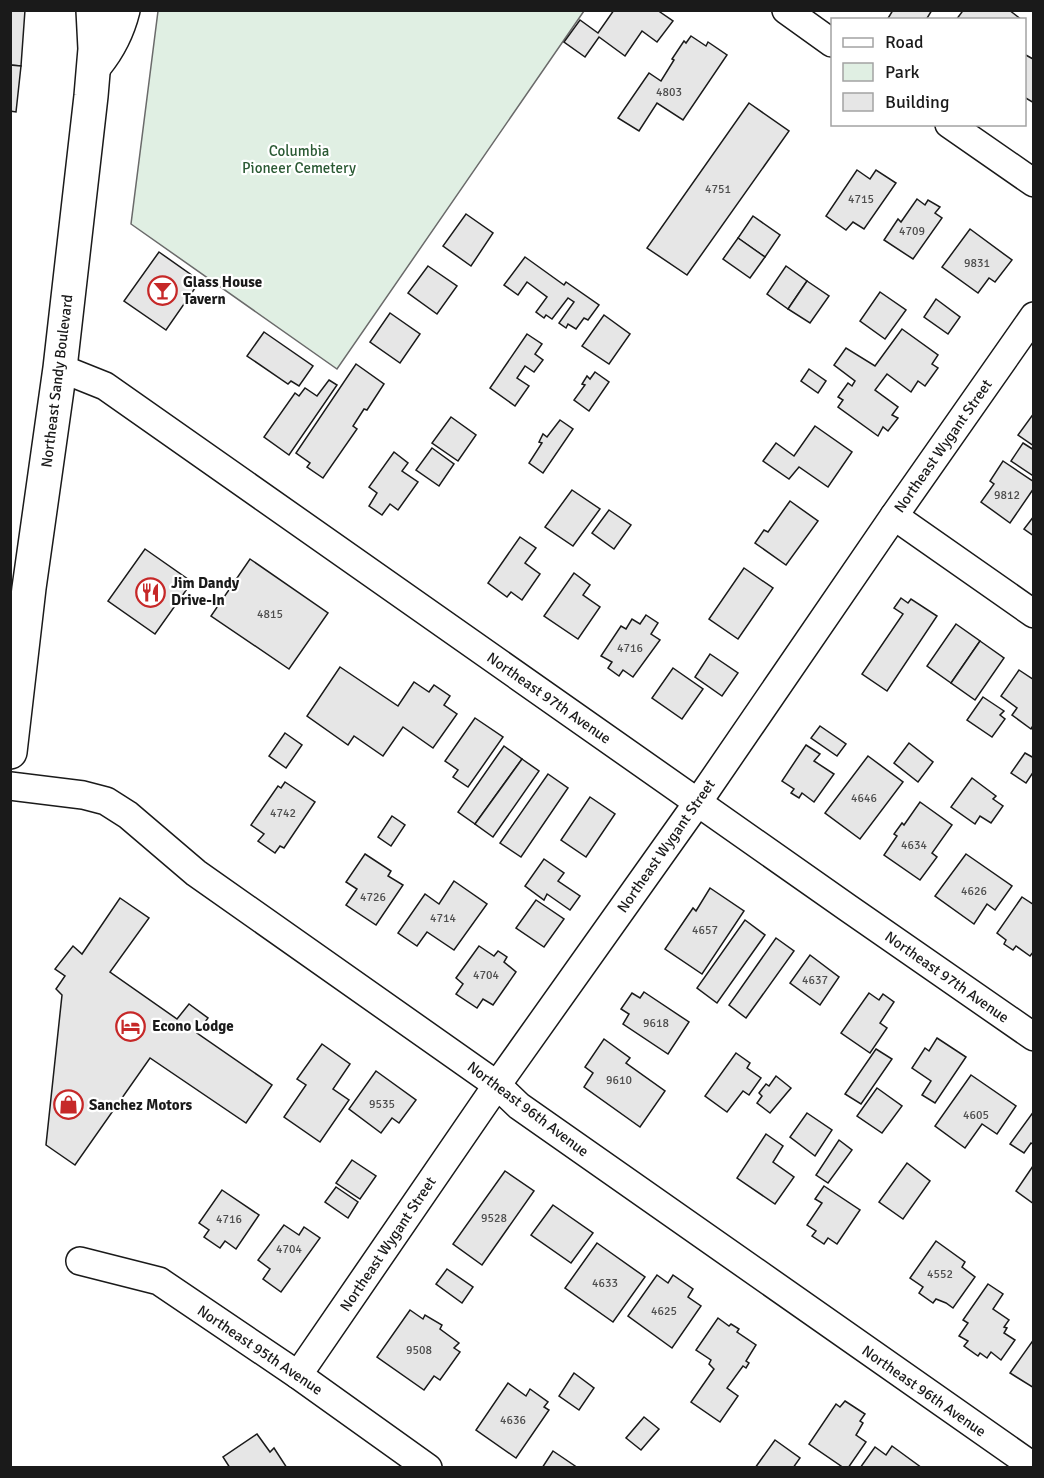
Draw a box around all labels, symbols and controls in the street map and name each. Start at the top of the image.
legend [831,18,1026,126]
text: Road [885,31,924,53]
text: Park [885,61,920,83]
house number: 4803 [656,85,682,100]
text: Building [885,91,949,113]
park label: Columbia Pioneer Cemetery [242,142,356,177]
house number: 4751 [705,182,731,197]
house number: 4715 [848,192,874,207]
house number: 4709 [899,224,925,239]
house number: 9831 [964,256,990,271]
place label: Glass House Tavern [183,273,262,308]
bar icon: Glass House Tavern [146,275,178,307]
street label: Northeast Sandy Boulevard [37,293,77,469]
street label: Northeast Wygant Street [890,376,996,516]
house number: 9812 [994,488,1020,503]
place label: Jim Dandy Drive-In [171,574,240,609]
restaurant icon: Jim Dandy Drive-In [134,576,166,608]
house number: 4815 [257,607,283,622]
house number: 4716 [617,641,643,656]
street label: Northeast 97th Avenue [484,648,614,748]
street label: Northeast Wygant Street [613,776,719,916]
house number: 4646 [851,791,877,806]
house number: 4742 [270,806,296,821]
house number: 4634 [901,838,927,853]
house number: 4626 [961,884,987,899]
house number: 4726 [360,890,386,905]
house number: 4714 [430,911,456,926]
house number: 4657 [692,923,718,938]
street label: Northeast 97th Avenue [882,927,1012,1027]
house number: 4704 [473,968,499,983]
house number: 4637 [802,973,828,988]
hotel icon: Econo Lodge [115,1010,147,1042]
house number: 9618 [643,1016,669,1031]
place label: Econo Lodge [152,1017,234,1035]
street label: Northeast 96th Avenue [464,1057,592,1161]
house number: 9610 [606,1073,632,1088]
shop icon: Sanchez Motors [52,1089,84,1121]
place label: Sanchez Motors [89,1096,193,1114]
house number: 9535 [369,1097,395,1112]
house number: 4605 [963,1108,989,1123]
street label: Northeast Wygant Street [336,1173,440,1315]
house number: 9528 [481,1211,507,1226]
house number: 4716 [216,1212,242,1227]
house number: 4704 [276,1242,302,1257]
house number: 4552 [927,1267,953,1282]
house number: 4633 [592,1276,618,1291]
street label: Northeast 95th Avenue [194,1301,326,1399]
house number: 4625 [651,1304,677,1319]
street label: Northeast 96th Avenue [859,1341,989,1441]
house number: 9508 [406,1343,432,1358]
house number: 4636 [500,1413,526,1428]

